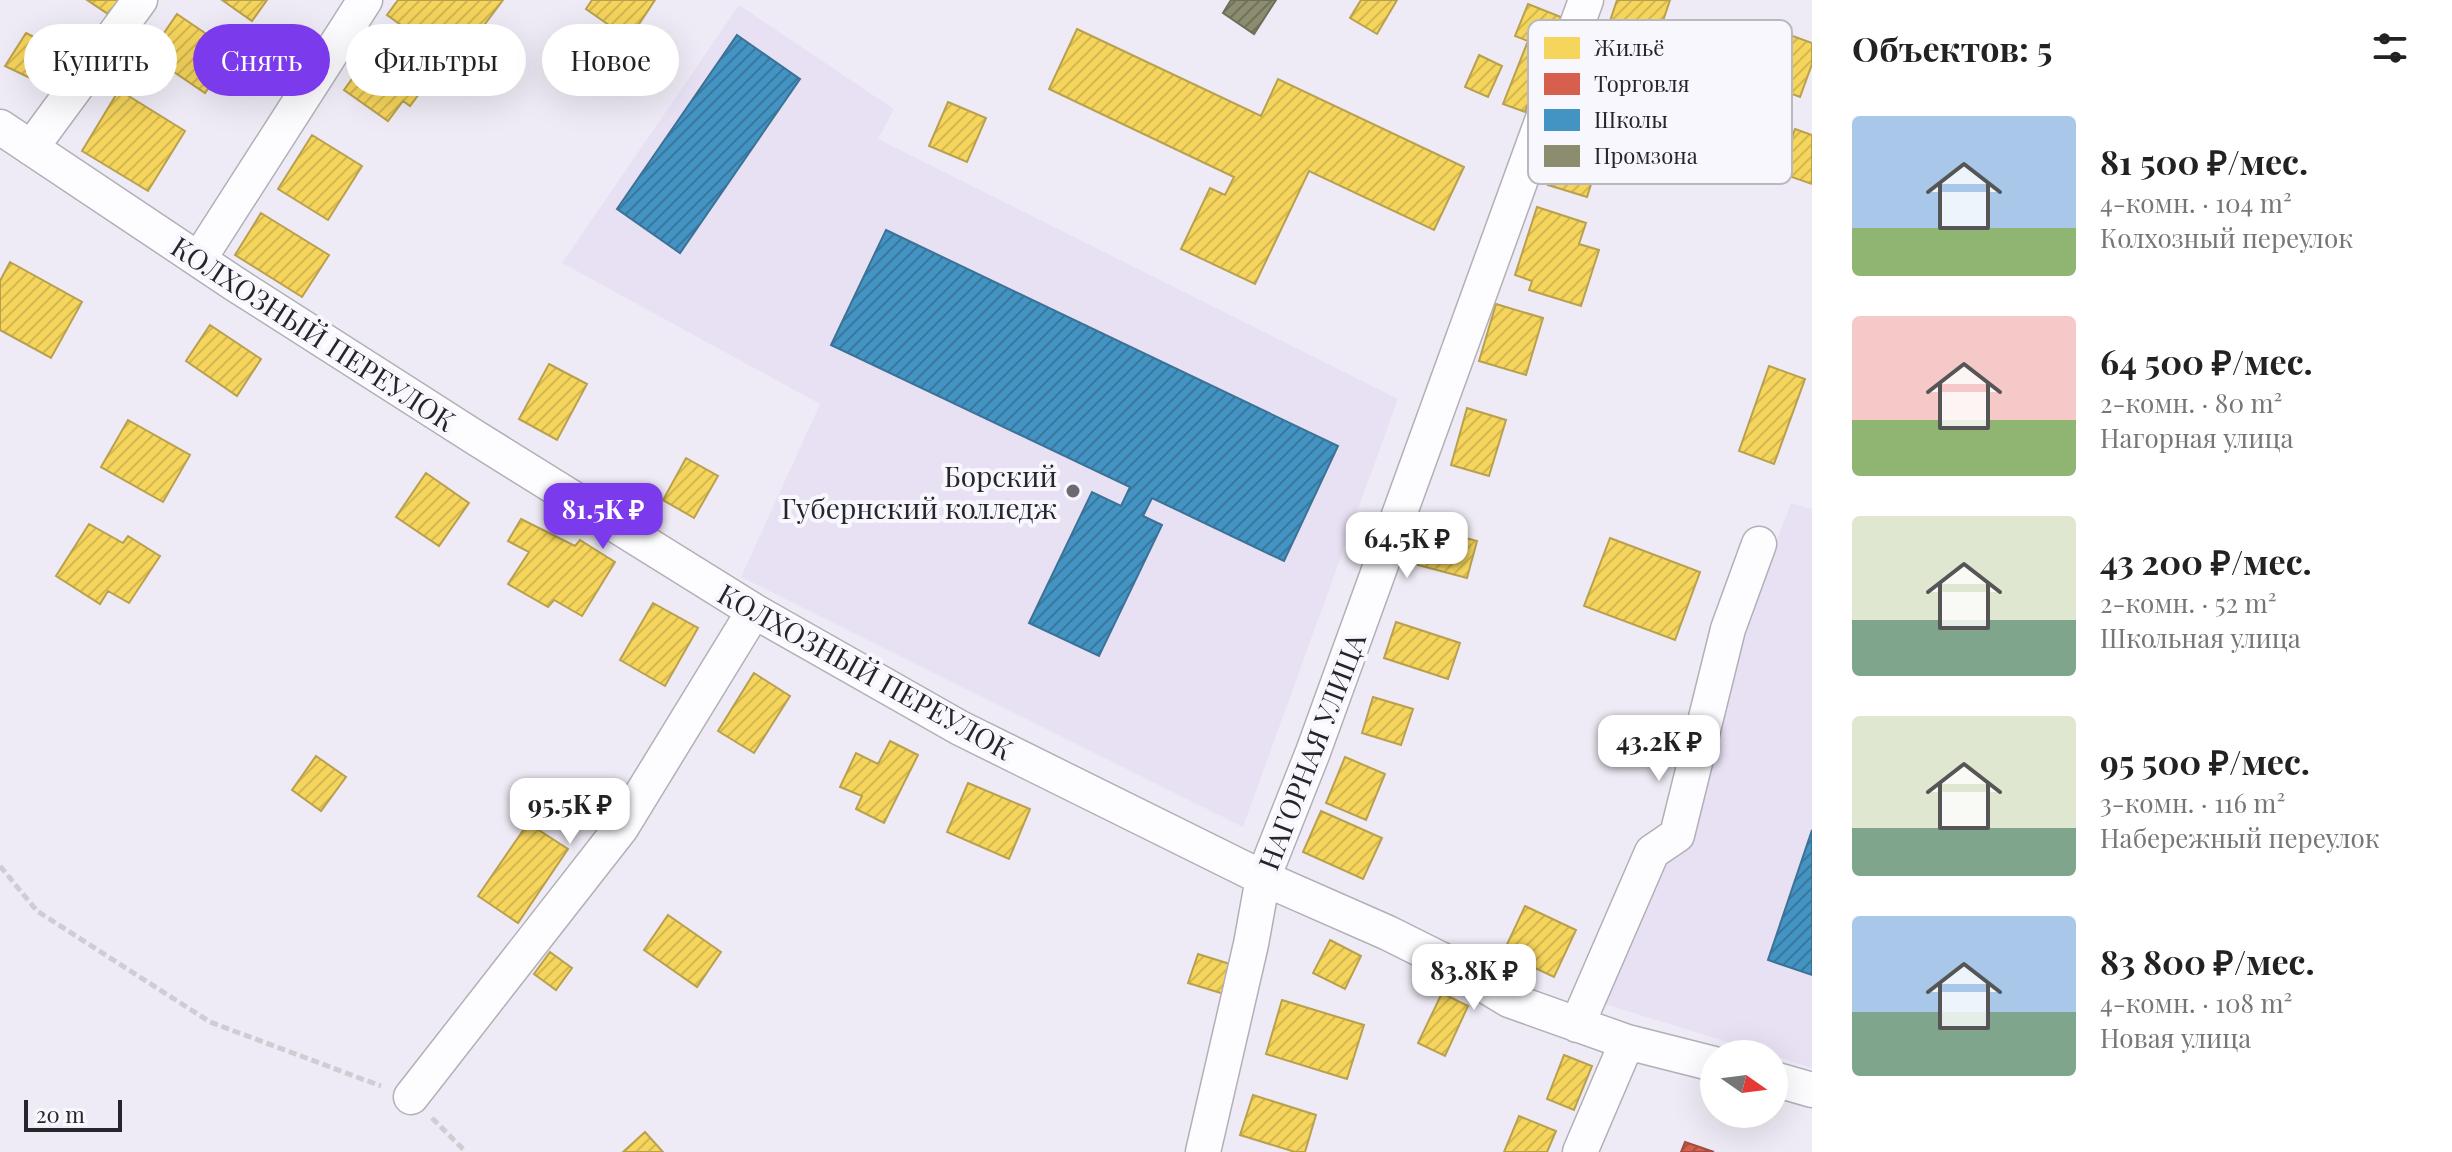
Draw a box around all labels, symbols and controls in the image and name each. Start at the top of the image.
legend [1528,20,1792,184]
chip: Купить [24,24,177,96]
chip: Снять [193,24,330,96]
chip: Фильтры [346,24,526,96]
chip: Новое [542,24,679,96]
text: Объектов: 5 [1852,25,2052,71]
icon: filters [2368,26,2412,70]
text: Жильё [1594,32,1664,62]
text: Торговля [1594,68,1690,98]
text: Школы [1594,104,1668,134]
text: 81 500 ₽/мес. [2100,138,2308,184]
text: Промзона [1594,140,1698,170]
icon: home [1916,148,2012,244]
text: 4-комн. · 104 m² [2100,185,2292,220]
text: Колхозный переулок [2100,220,2353,255]
street label: КОЛХОЗНЫЙ ПЕРЕУЛОК [165,227,463,439]
text: 64 500 ₽/мес. [2100,338,2313,384]
icon: home [1916,348,2012,444]
text: 2-комн. · 80 m² [2100,385,2282,420]
text: Нагорная улица [2100,420,2293,455]
place label: Борский Губернский колледж [781,457,1057,526]
marker: Борский Губернский колледж [1064,482,1082,500]
pin: 81.5K ₽ [529,483,677,551]
text: 81.5K ₽ [562,491,644,526]
pin: 64.5K ₽ [1333,512,1481,580]
text: 64.5K ₽ [1364,520,1450,555]
text: 43 200 ₽/мес. [2100,538,2312,584]
icon: home [1916,548,2012,644]
street label: КОЛХОЗНЫЙ ПЕРЕУЛОК [712,574,1020,768]
text: 2-комн. · 52 m² [2100,585,2276,620]
text: Школьная улица [2100,620,2301,655]
street label: НАГОРНАЯ УЛИЦА [1249,627,1373,875]
pin: 43.2K ₽ [1585,715,1733,783]
text: 43.2K ₽ [1616,723,1702,758]
text: 95 500 ₽/мес. [2100,738,2310,784]
icon: home [1916,748,2012,844]
pin: 95.5K ₽ [496,778,644,846]
text: 3-комн. · 116 m² [2100,785,2285,820]
text: 95.5K ₽ [528,786,612,821]
text: Набережный переулок [2100,820,2380,855]
text: 83 800 ₽/мес. [2100,938,2315,984]
pin: 83.8K ₽ [1400,944,1548,1012]
icon: home [1916,948,2012,1044]
text: 83.8K ₽ [1430,952,1518,987]
text: 4-комн. · 108 m² [2100,985,2292,1020]
text: Новая улица [2100,1020,2251,1055]
north arrow [1700,1040,1788,1128]
map controls [1700,1040,1788,1128]
scale bar [24,1096,122,1132]
text: 20 m [36,1099,85,1129]

